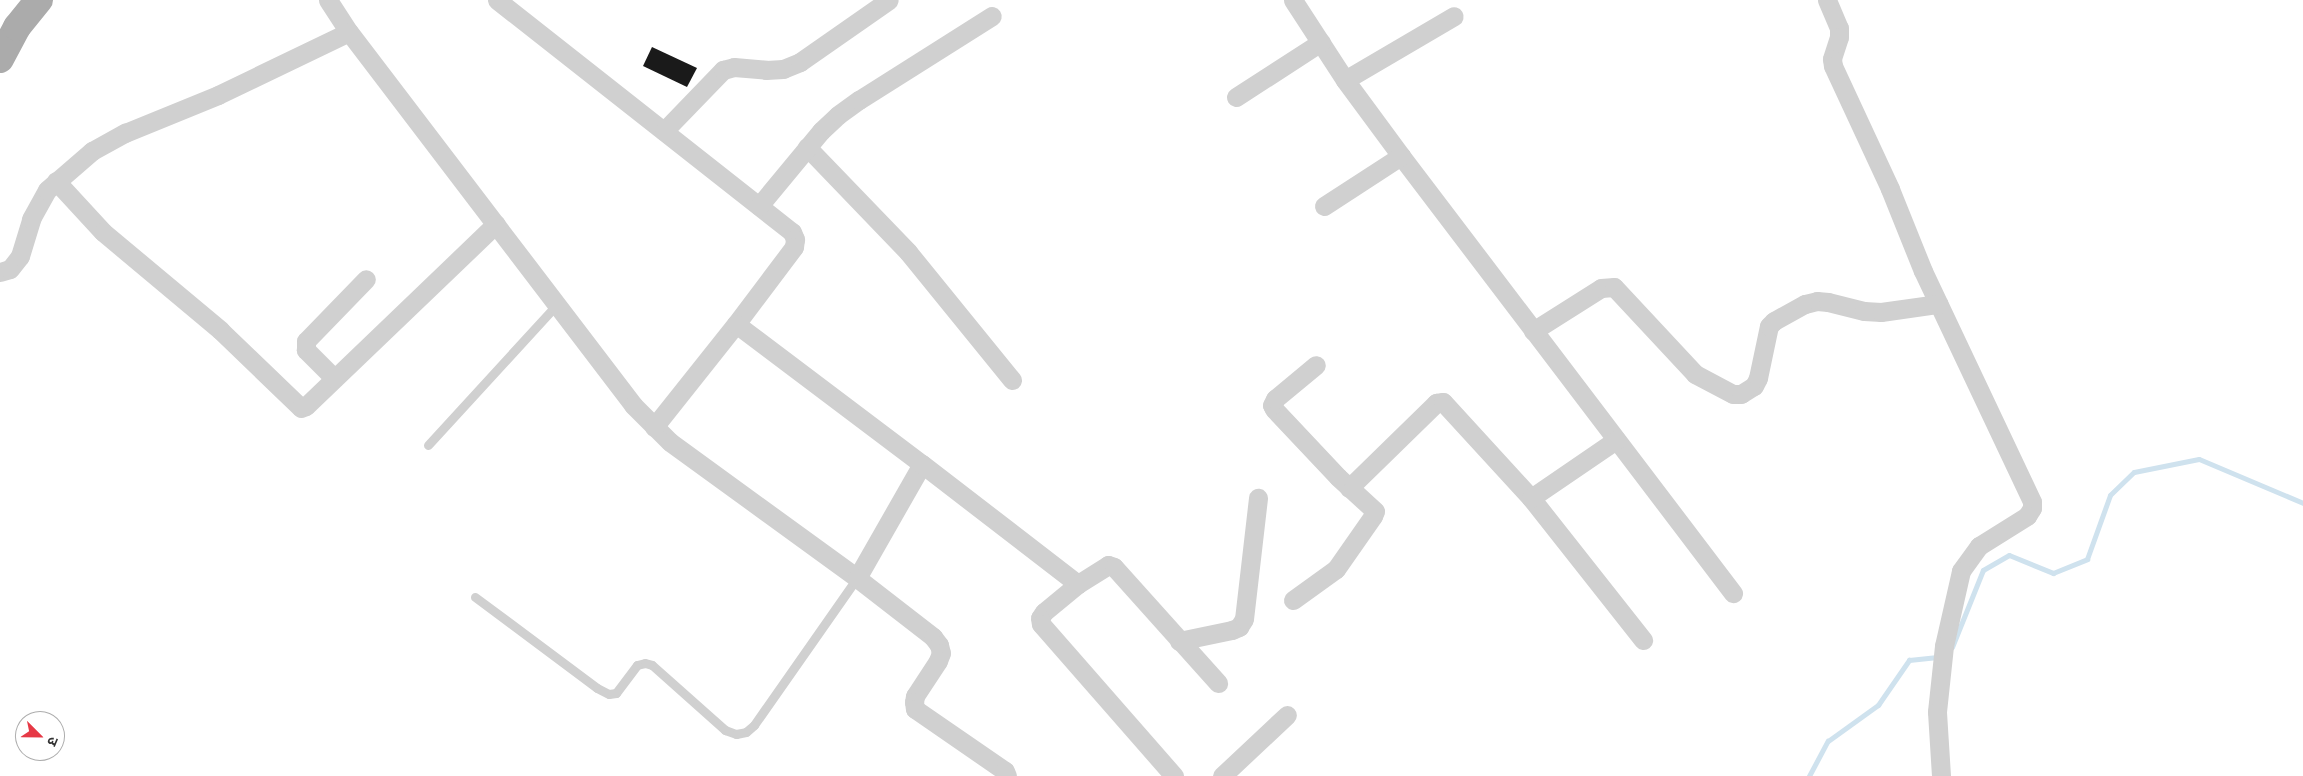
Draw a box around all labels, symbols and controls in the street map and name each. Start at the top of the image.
north arrow [15,711,65,761]
text: उ [44,735,62,748]

